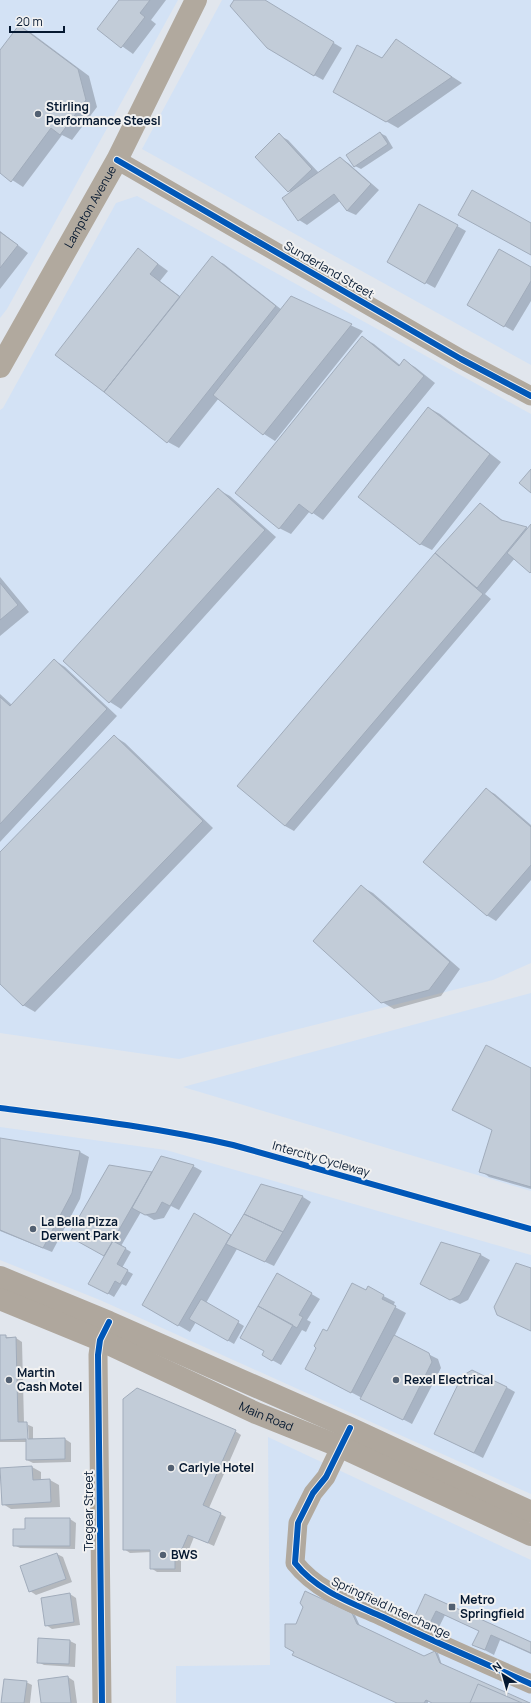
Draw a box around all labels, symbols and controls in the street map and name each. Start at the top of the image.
scale bar [10,8,64,34]
text: 20 m [16,13,43,30]
place label: Stirling Performance Steesl [46,98,161,129]
marker: Stirling Performance Steesl [33,109,43,119]
street label: Lampton Avenue [60,162,120,251]
street label: Sunderland Street [281,237,378,302]
street label: Intercity Cycleway [270,1136,372,1181]
place label: La Bella Pizza Derwent Park [41,1213,119,1244]
marker: La Bella Pizza Derwent Park [28,1224,38,1234]
place label: Martin Cash Motel [17,1364,82,1395]
place label: Rexel Electrical [404,1371,493,1388]
marker: Martin Cash Motel [4,1375,14,1385]
marker: Rexel Electrical [391,1375,401,1385]
street label: Main Road [236,1397,296,1435]
place label: Carlyle Hotel [179,1459,254,1476]
marker: Carlyle Hotel [166,1463,176,1473]
street label: Tregear Street [80,1471,97,1551]
place label: BWS [171,1546,198,1563]
marker: BWS [158,1550,168,1560]
street label: Springfield Interchange [329,1572,454,1643]
place label: Metro Springfield [460,1591,524,1622]
marker: Metro Springfield [447,1602,457,1612]
north arrow [483,1655,523,1695]
text: N [489,1658,504,1675]

